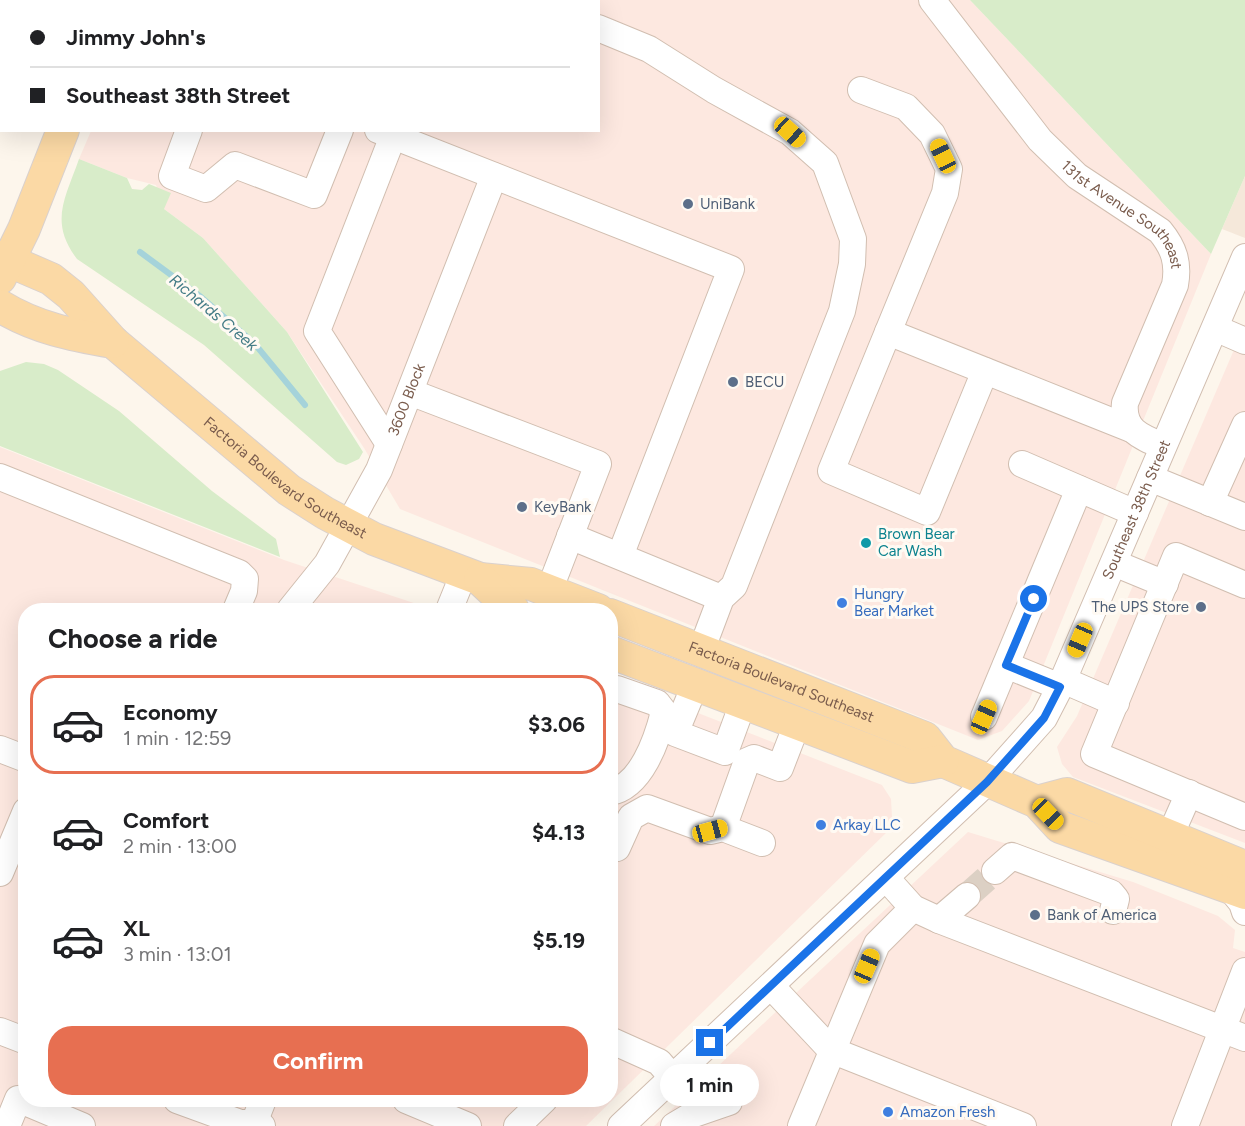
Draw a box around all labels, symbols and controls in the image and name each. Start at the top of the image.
text: Jimmy John's [66,24,205,51]
text: Southeast 38th Street [66,82,290,109]
car [771,113,809,151]
car [927,136,959,176]
street label: 131st Avenue Southeast [1057,157,1185,270]
place label: UniBank [700,195,756,213]
marker: UniBank [681,197,695,211]
water label: Richards Creek [166,270,263,356]
street label: 3600 Block [384,360,429,438]
place label: BECU [745,373,784,391]
marker: BECU [726,375,740,389]
street label: Factoria Boulevard Southeast [200,413,370,543]
street label: Southeast 38th Street [1098,437,1174,582]
place label: KeyBank [534,498,592,516]
marker: KeyBank [515,500,529,514]
place label: Brown Bear Car Wash [878,525,955,560]
marker: Brown Bear Car Wash [859,536,873,550]
place label: Hungry Bear Market [854,585,934,620]
route start [1020,585,1047,612]
marker: Hungry Bear Market [835,596,849,610]
place label: The UPS Store [1091,598,1189,616]
marker: The UPS Store [1194,600,1208,614]
car [1065,620,1095,660]
text: Choose a ride [48,622,217,655]
street label: Factoria Boulevard Southeast [686,638,877,726]
car [968,697,1000,737]
icon: car [51,698,105,752]
text: Economy [123,699,218,726]
text: $3.06 [528,711,585,738]
text: 1 min · 12:59 [123,726,231,750]
car [1029,795,1067,833]
icon: car [51,806,105,860]
text: Comfort [123,807,209,834]
place label: Arkay LLC [833,816,901,834]
car [690,818,730,844]
marker: Arkay LLC [814,818,828,832]
text: $4.13 [532,819,585,846]
text: 2 min · 13:00 [123,834,237,858]
place label: Bank of America [1047,906,1157,924]
marker: Bank of America [1028,908,1042,922]
icon: car [51,914,105,968]
text: XL [123,915,150,942]
text: $5.19 [533,927,585,954]
text: 3 min · 13:01 [123,942,232,966]
car [852,946,882,986]
button: Confirm [48,1026,588,1095]
route end [696,1029,723,1056]
callout: 1 min [660,1064,760,1106]
text: 1 min [686,1073,733,1097]
place label: Amazon Fresh [900,1103,995,1121]
marker: Amazon Fresh [881,1105,895,1119]

